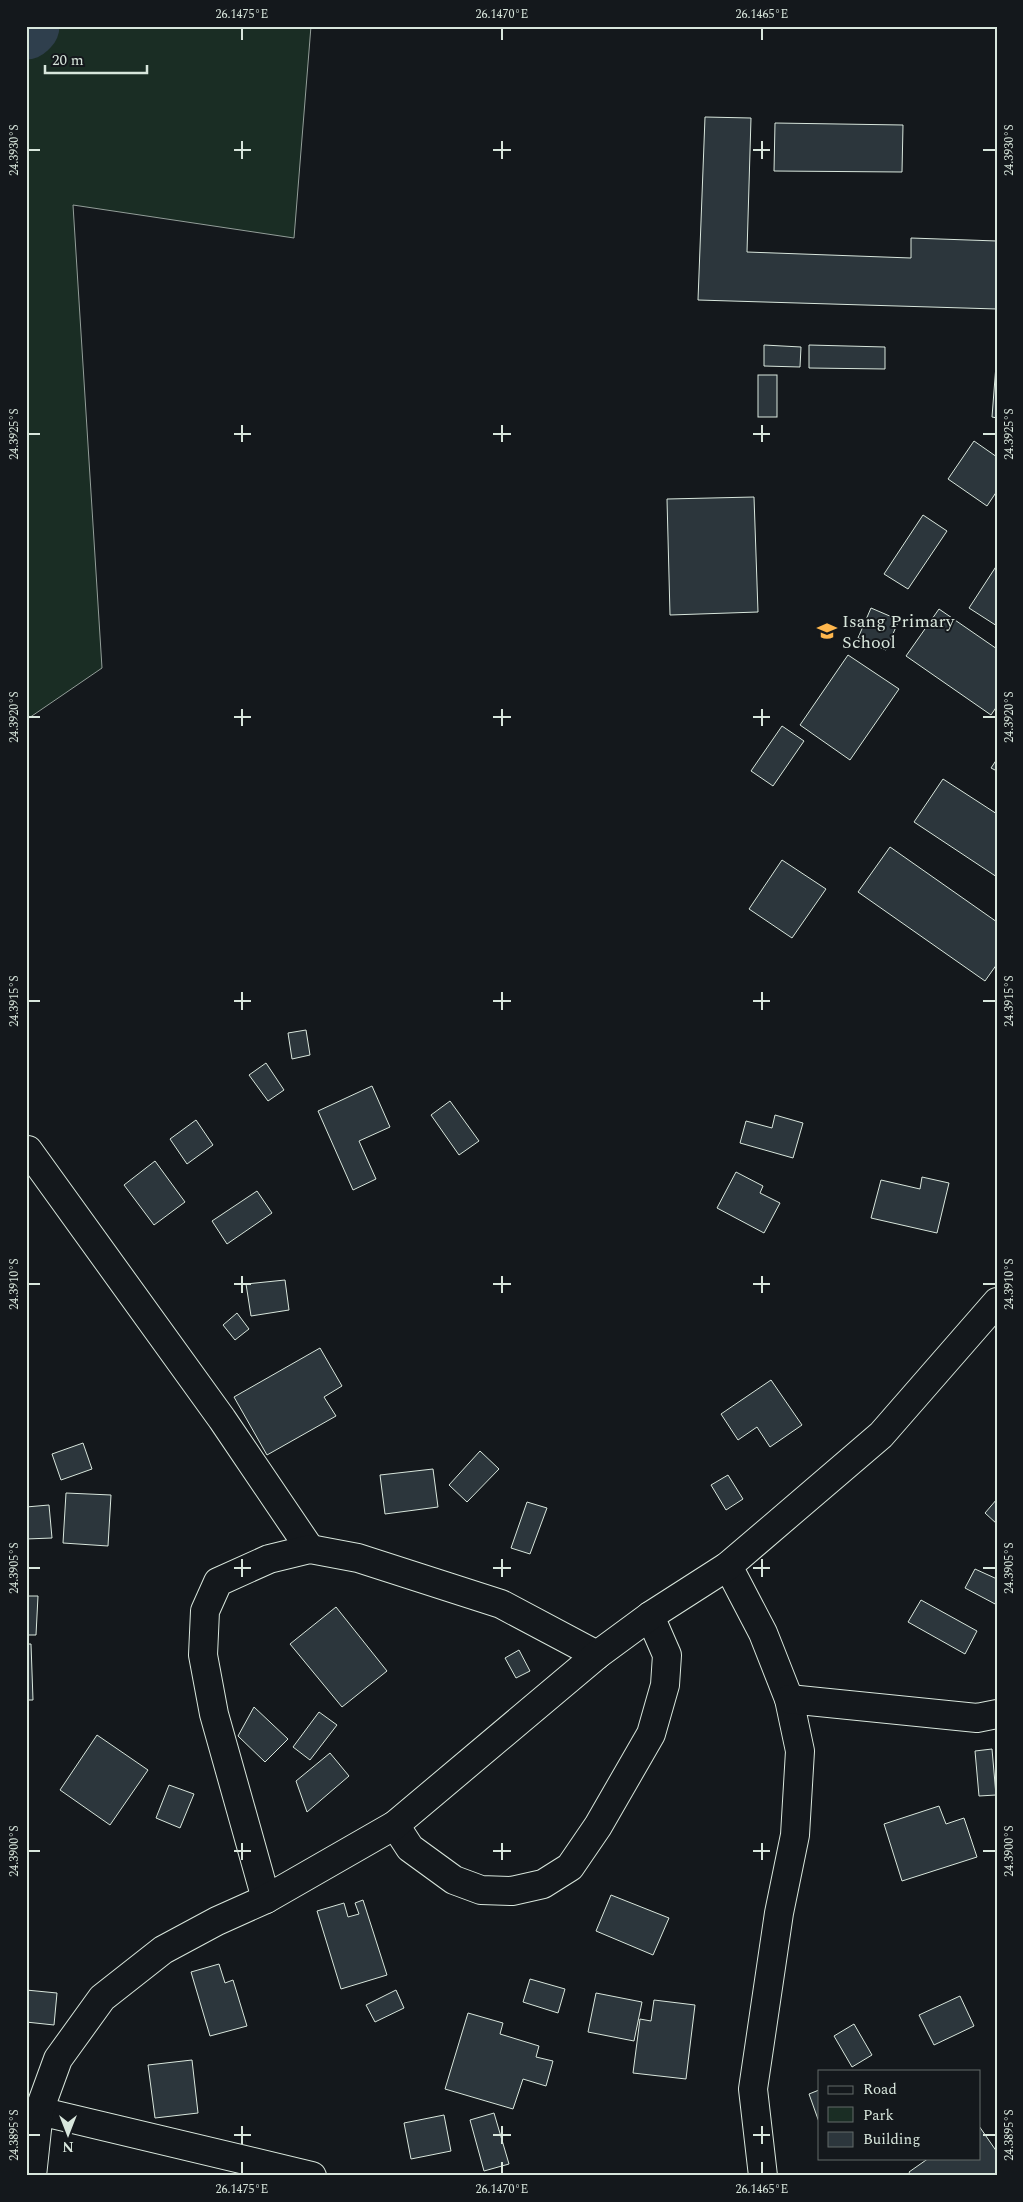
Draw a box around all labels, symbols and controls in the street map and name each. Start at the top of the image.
text: 26.1475°E [216,5,268,24]
text: 26.1470°E [476,5,528,24]
text: 26.1465°E [736,5,788,24]
scale bar [45,42,148,74]
text: 20 m [52,49,84,72]
text: 24.3930°S [5,124,24,176]
text: 24.3930°S [1000,124,1019,176]
text: 24.3925°S [5,408,24,460]
text: 24.3925°S [1000,408,1019,460]
place label: Isang Primary School [842,608,956,656]
school or university icon: Isang Primary School [816,620,838,642]
text: 24.3920°S [5,691,24,743]
text: 24.3920°S [1000,691,1019,743]
text: 24.3915°S [5,975,24,1027]
text: 24.3915°S [1000,975,1019,1027]
text: 24.3910°S [5,1258,24,1310]
text: 24.3910°S [1000,1258,1019,1310]
text: 24.3905°S [5,1542,24,1594]
text: 24.3905°S [1000,1542,1019,1594]
text: 24.3900°S [5,1825,24,1877]
text: 24.3900°S [1000,1825,1019,1877]
legend [818,2070,980,2160]
text: Road [863,2078,897,2101]
text: Park [863,2104,894,2127]
text: 24.3895°S [5,2109,24,2161]
text: 24.3895°S [1000,2109,1019,2161]
north arrow [42,2110,92,2160]
text: Building [863,2128,920,2151]
text: N [62,2136,74,2157]
text: 26.1475°E [216,2180,268,2199]
text: 26.1470°E [476,2180,528,2199]
text: 26.1465°E [736,2180,788,2199]

